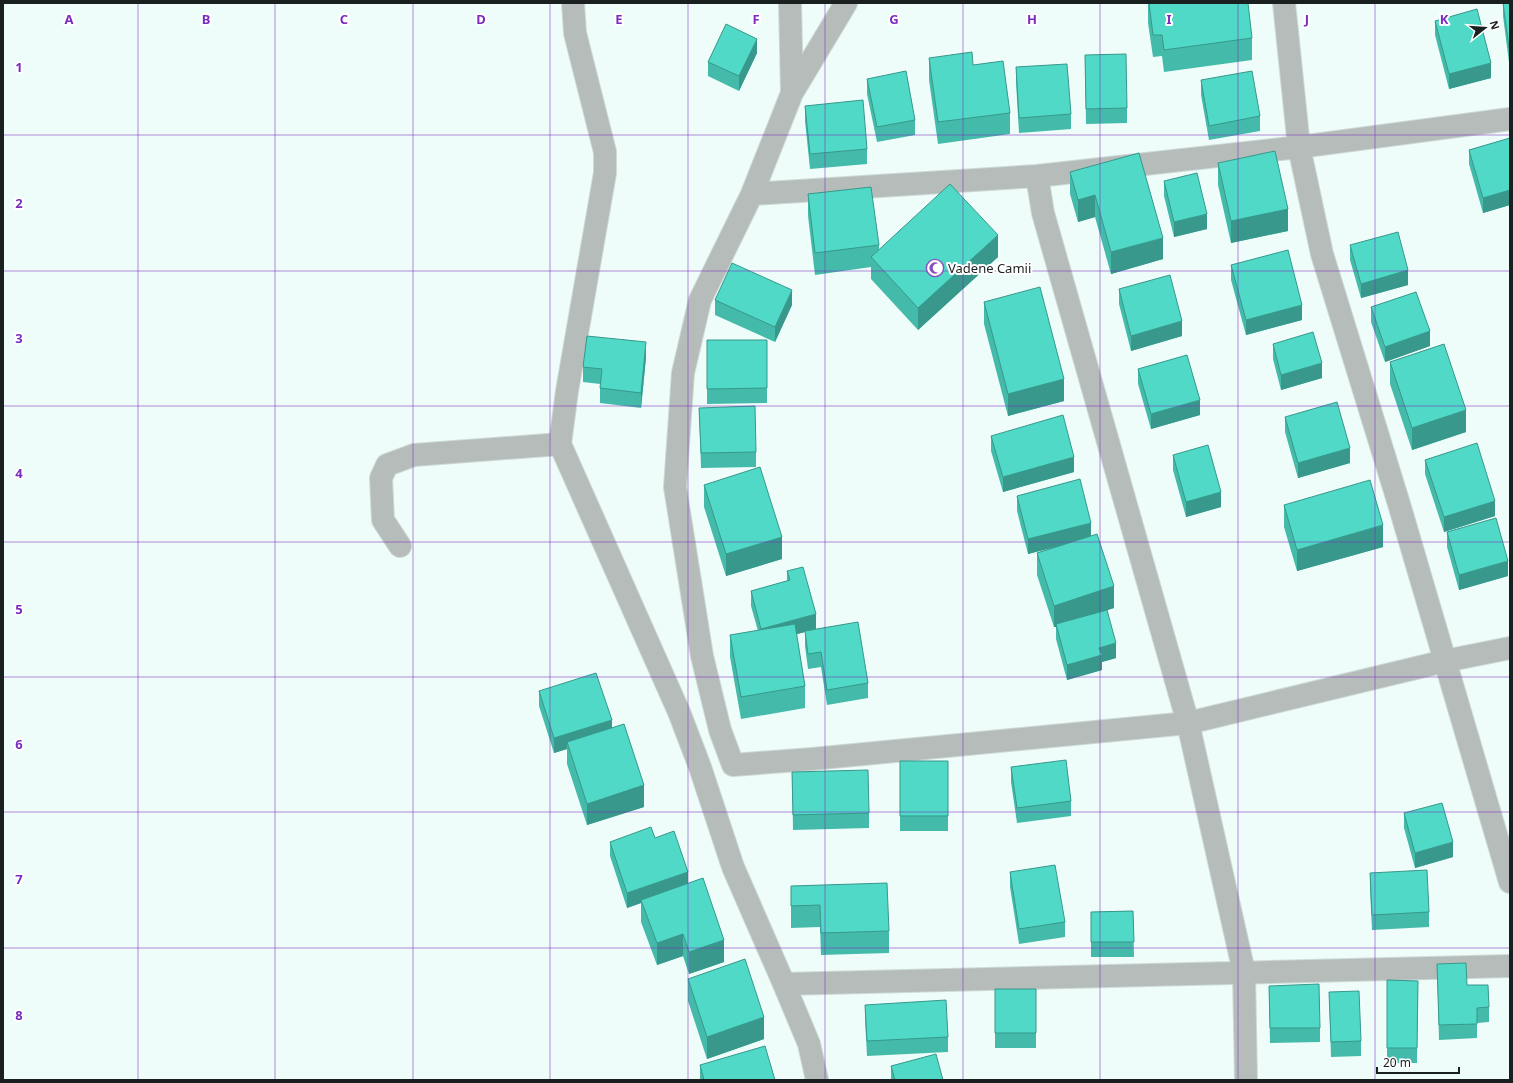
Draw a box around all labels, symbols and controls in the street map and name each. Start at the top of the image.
north arrow [1465,8,1505,48]
text: A [65,10,74,28]
text: B [202,10,210,28]
text: C [340,10,348,28]
text: D [476,10,486,28]
text: E [615,10,623,28]
text: F [752,10,760,28]
text: G [889,10,899,28]
text: H [1027,10,1037,28]
text: I [1166,10,1172,28]
text: J [1304,10,1309,28]
text: K [1440,10,1449,28]
text: N [1487,18,1504,31]
text: 1 [15,58,23,76]
text: 2 [15,194,23,212]
mosque icon: Vadene Camii [925,258,945,278]
place label: Vadene Camii [948,259,1031,277]
text: 3 [15,329,23,347]
text: 4 [15,464,23,482]
text: 5 [15,600,23,618]
text: 6 [15,735,23,753]
text: 7 [15,870,23,888]
text: 8 [15,1006,23,1024]
scale bar [1377,1049,1459,1075]
text: 20 m [1383,1054,1411,1071]

